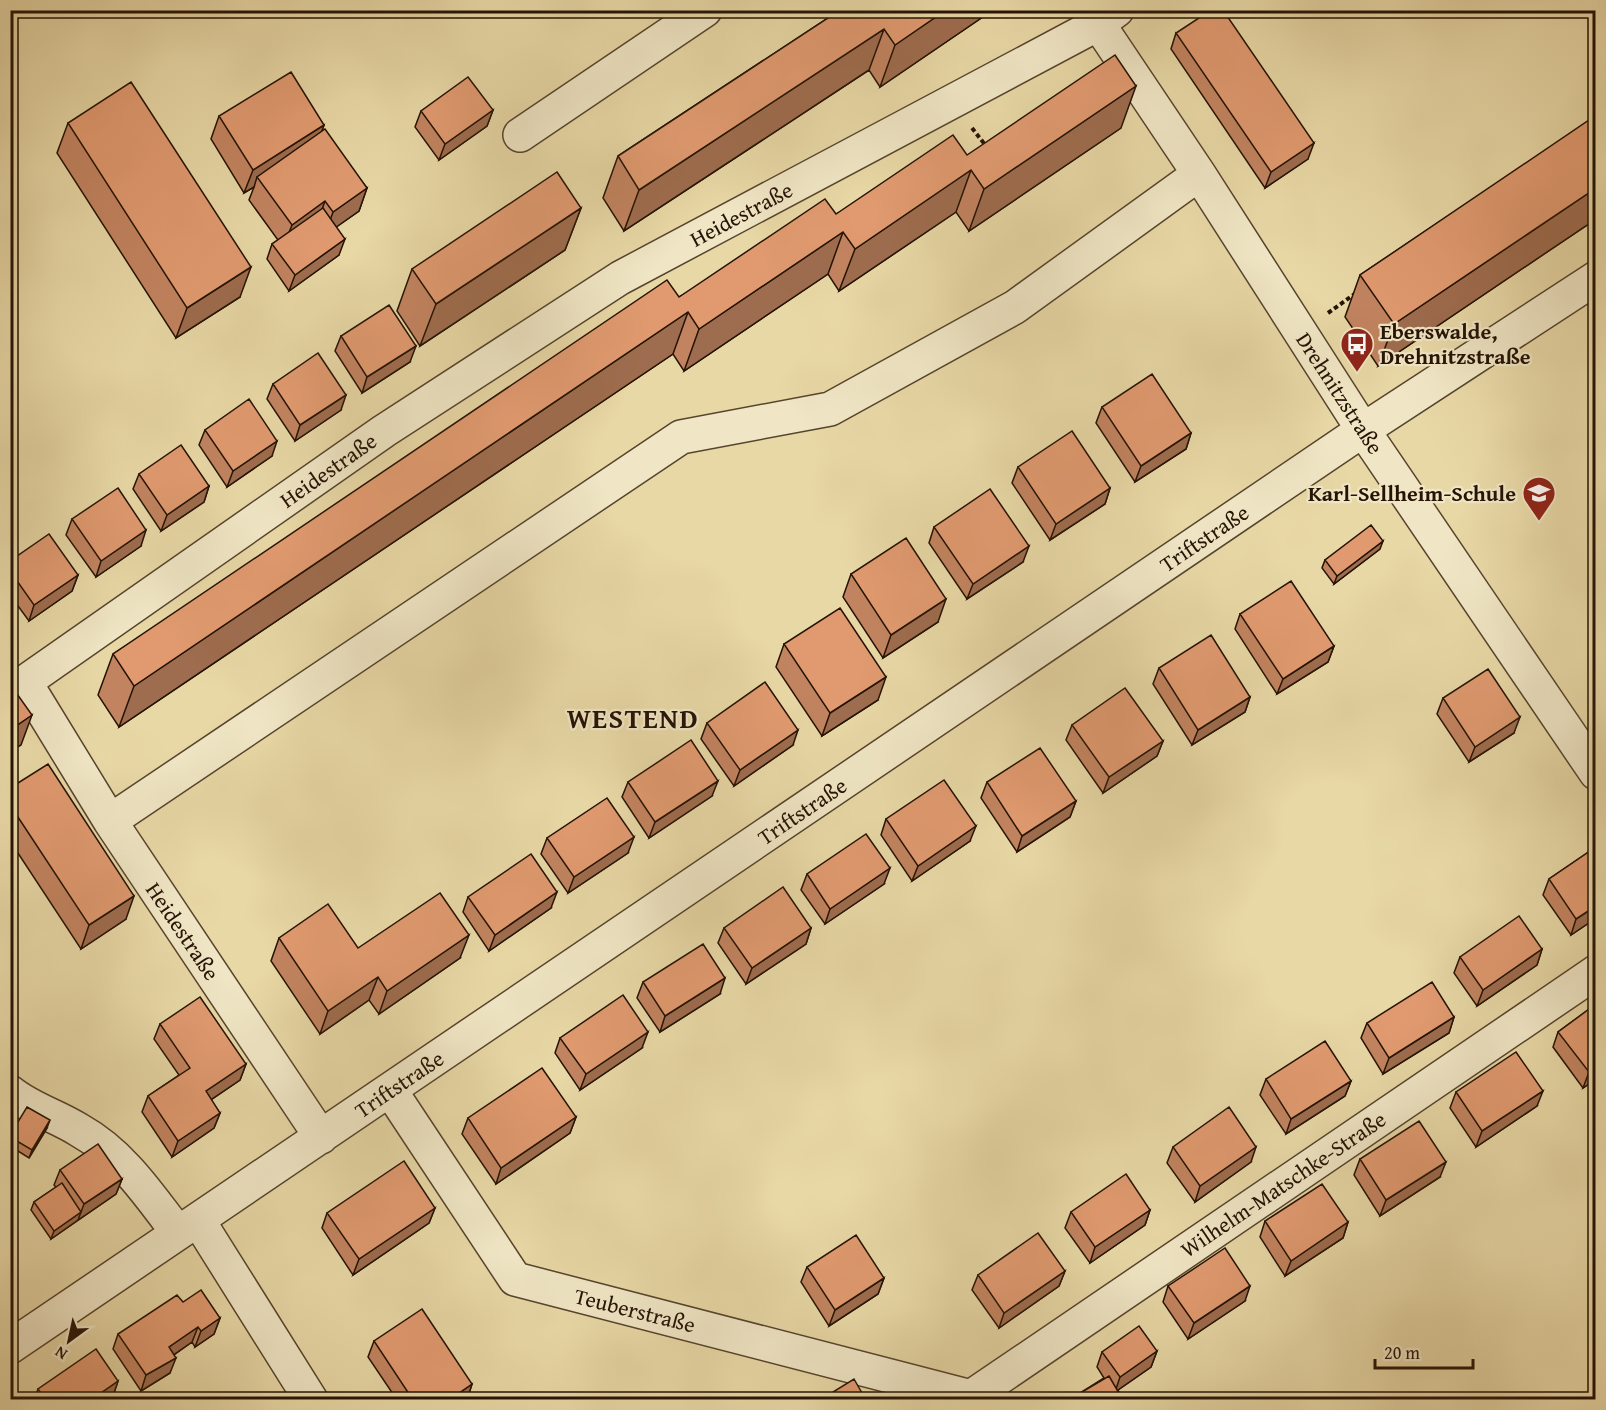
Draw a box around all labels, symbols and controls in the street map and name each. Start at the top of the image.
street label: Heidestraße [684,174,798,254]
place label: Eberswalde, Drehnitzstraße [1380,315,1531,372]
street label: Drehnitzstraße [1289,326,1391,460]
bus stop icon: Eberswalde, Drehnitzstraße [1339,326,1375,373]
street label: Heidestraße [273,425,383,515]
school or university icon: Karl-Sellheim-Schule [1521,475,1557,522]
place label: Karl-Sellheim-Schule [1308,477,1516,509]
street label: Triftstraße [1153,496,1255,580]
district label: WESTEND [567,697,699,738]
street label: Triftstraße [751,769,853,853]
street label: Heidestraße [138,876,228,986]
street label: Triftstraße [348,1042,450,1126]
street label: Wilhelm-Matschke-Straße [1174,1103,1392,1265]
street label: Teuberstraße [571,1280,699,1340]
north arrow [39,1311,99,1371]
scale bar [1375,1332,1472,1370]
text: 20 m [1384,1339,1420,1366]
text: N [50,1340,72,1367]

